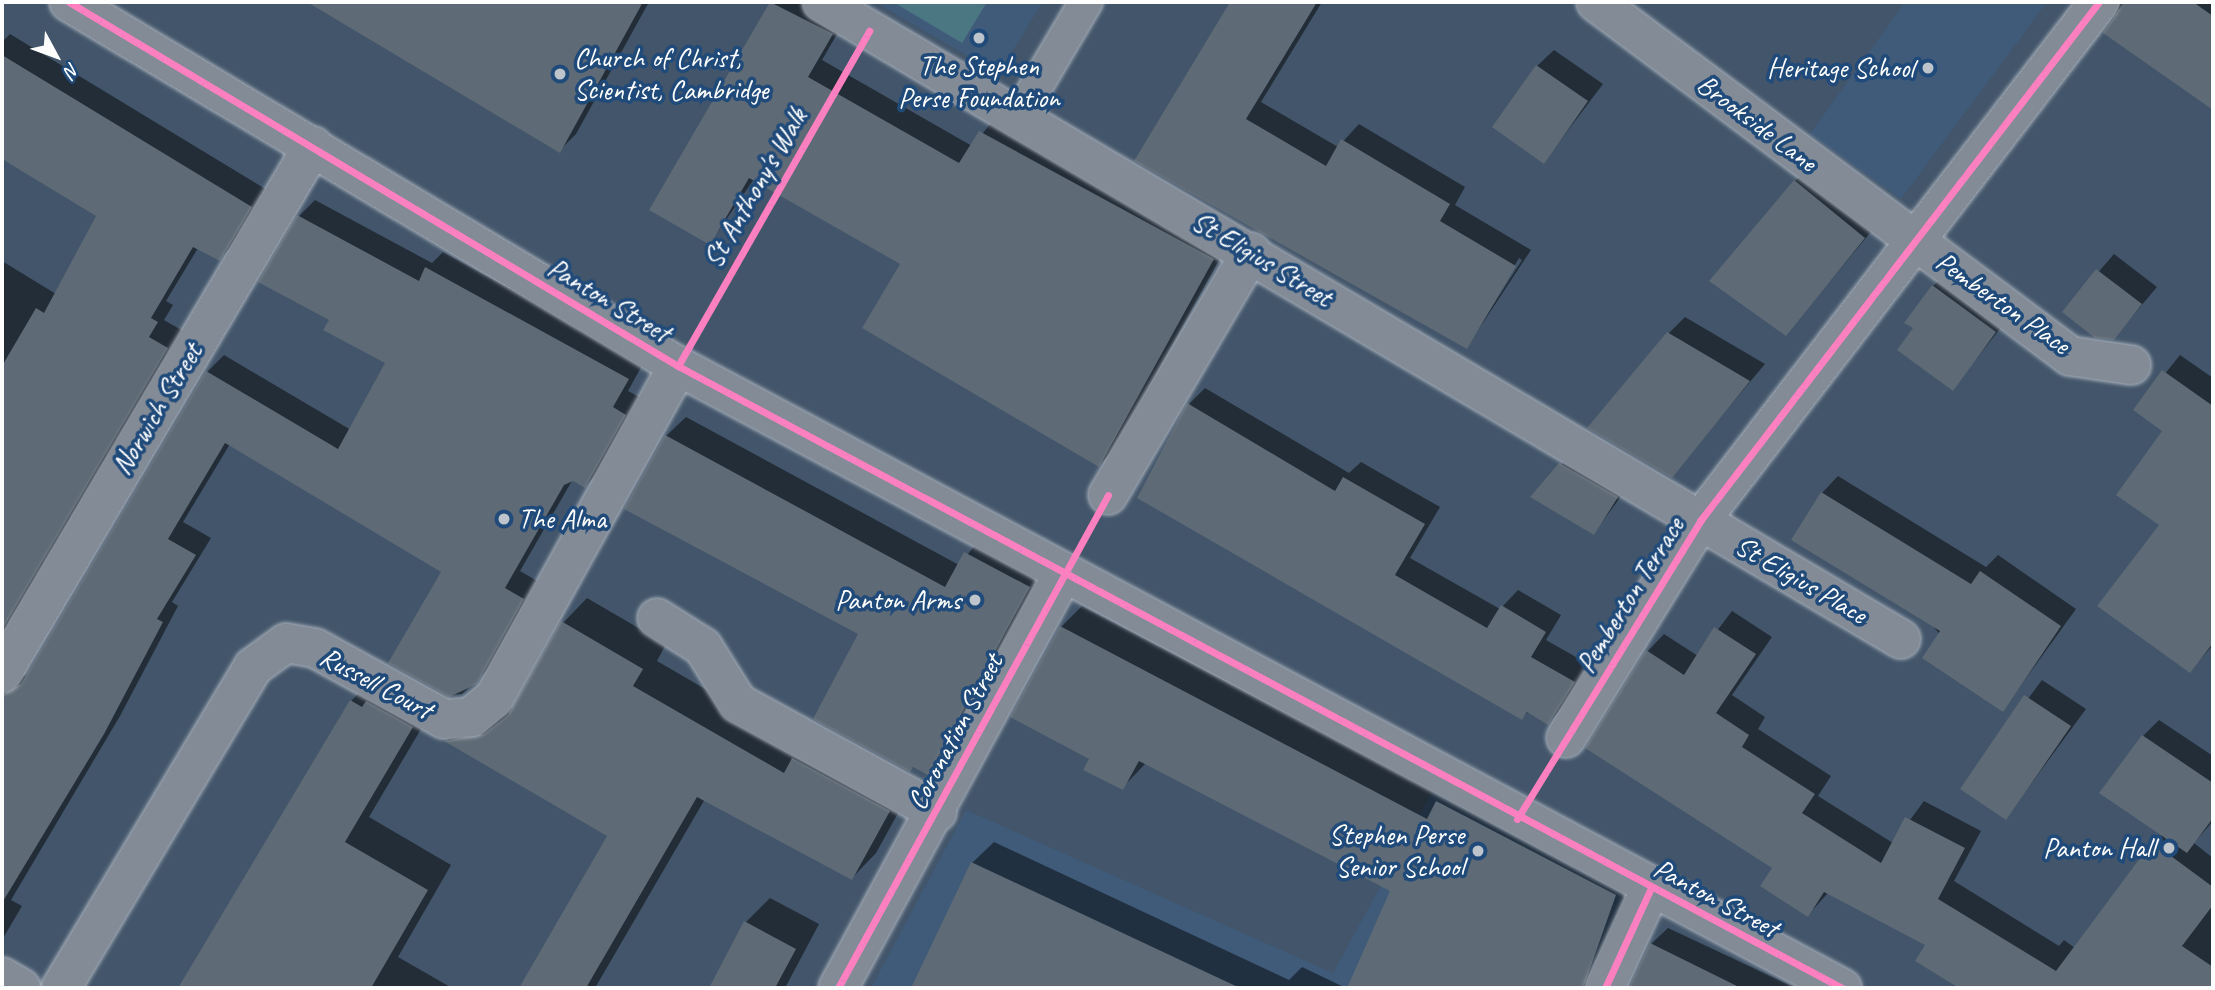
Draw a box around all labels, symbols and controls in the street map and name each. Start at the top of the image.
north arrow [21,21,91,91]
marker: The Stephen Perse Foundation [971,30,987,46]
place label: Church of Christ, Scientist, Cambridge [574,41,768,107]
place label: The Stephen Perse Foundation [898,49,1060,115]
place label: Heritage School [1767,51,1914,85]
text: N [59,57,85,82]
marker: Heritage School [1920,60,1936,76]
marker: Church of Christ, Scientist, Cambridge [552,66,568,82]
street label: Brookside Lane [1690,67,1824,179]
street label: St Anthony's Walk [696,103,814,273]
street label: St Eligius Street [1186,204,1338,314]
street label: Pemberton Place [1929,244,2077,362]
street label: Panton Street [542,251,676,349]
street label: Norwich Street [105,337,209,481]
place label: The Alma [518,502,608,536]
marker: The Alma [496,511,512,527]
street label: Pemberton Terrace [1569,511,1691,679]
street label: St Eligius Place [1729,529,1873,631]
place label: Panton Arms [835,583,961,617]
marker: Panton Arms [967,592,983,608]
street label: Russell Court [314,640,438,726]
street label: Coronation Street [900,648,1010,816]
place label: Stephen Perse Senior School [1329,818,1464,884]
place label: Panton Hall [2042,831,2155,865]
marker: Panton Hall [2161,840,2177,856]
marker: Stephen Perse Senior School [1470,843,1486,859]
street label: Panton Street [1648,851,1784,945]

